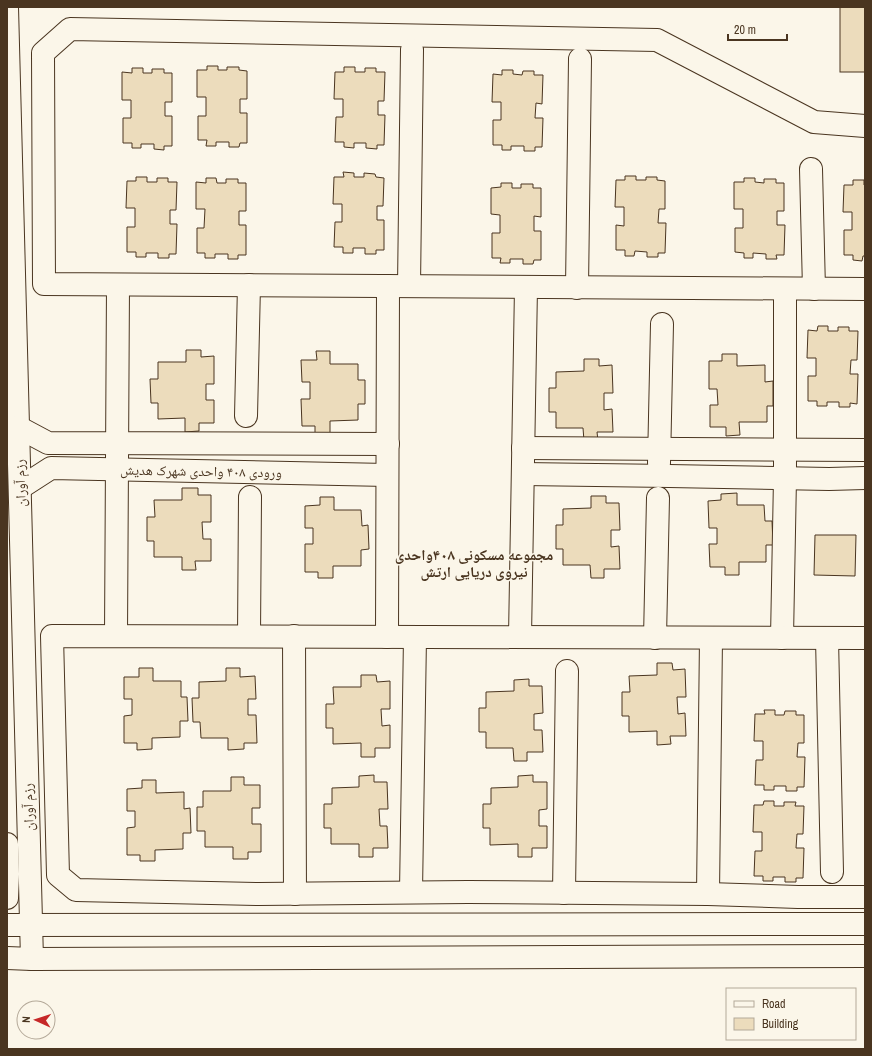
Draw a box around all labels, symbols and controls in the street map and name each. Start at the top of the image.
scale bar [728,16,787,42]
text: 20 m [734,22,756,38]
street label: رزم آوران [10,459,31,507]
street label: ورودی ۴۰۸ واحدی شهرک هدیش [120,461,282,481]
district label: مجموعه مسکونی ۴۰۸واحدی نیروی دریایی ارتش [395,544,553,582]
street label: رزم آوران [18,783,39,831]
legend [726,988,856,1040]
text: Road [762,996,786,1012]
north arrow [16,1000,56,1040]
text: N [19,1016,33,1023]
text: Building [762,1016,799,1032]

